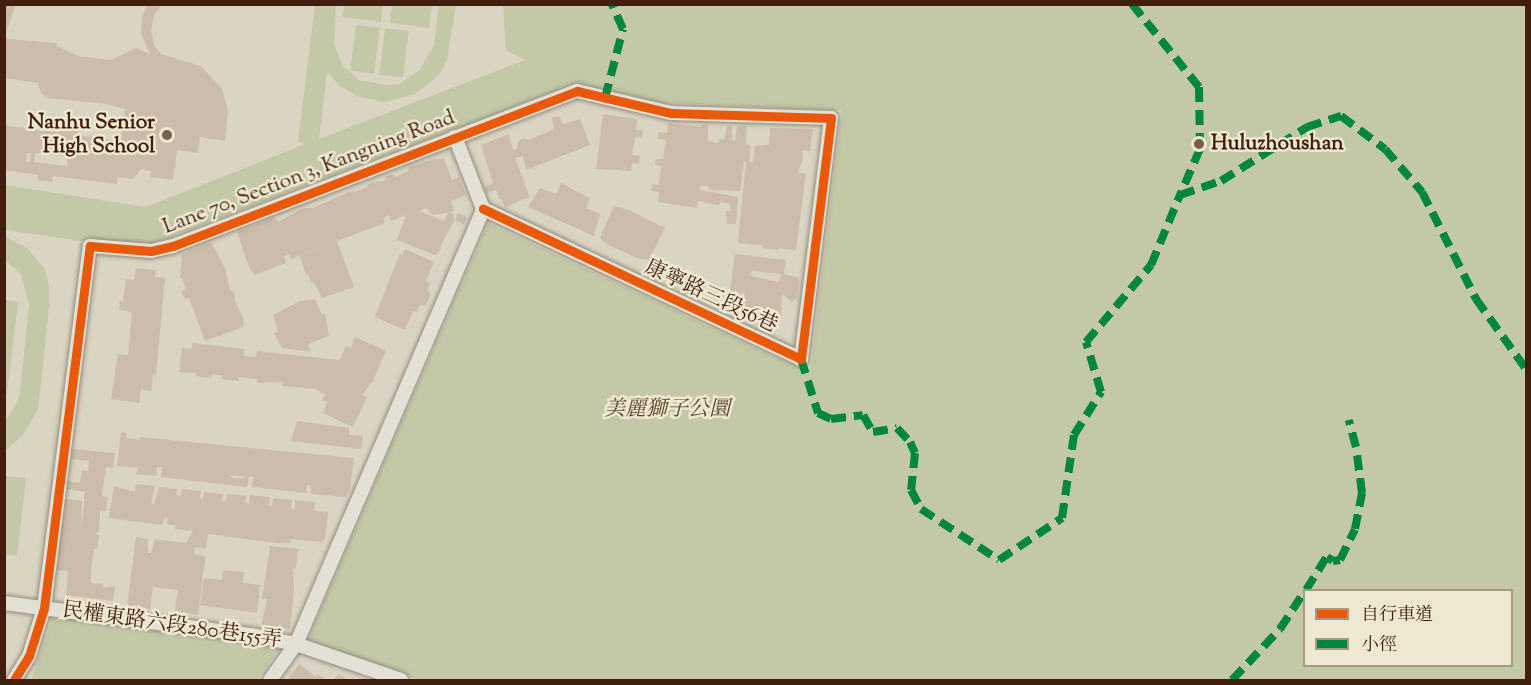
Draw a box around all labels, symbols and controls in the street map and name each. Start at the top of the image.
street label: Lane 70, Section 3, Kangning Road [160,106,458,240]
place label: Nanhu Senior High School [28,110,155,160]
marker: Nanhu Senior High School [160,128,174,142]
place label: Huluzhoushan [1211,131,1344,157]
marker: Huluzhoushan [1192,137,1206,151]
street label: 康寧路三段56巷 [641,255,781,339]
park label: 美麗獅子公圜 [604,397,730,423]
legend [1303,589,1513,667]
street label: 民權東路六段280巷155弄 [61,598,283,654]
text: 自行車道 [1361,603,1433,629]
text: 小徑 [1361,633,1397,659]

